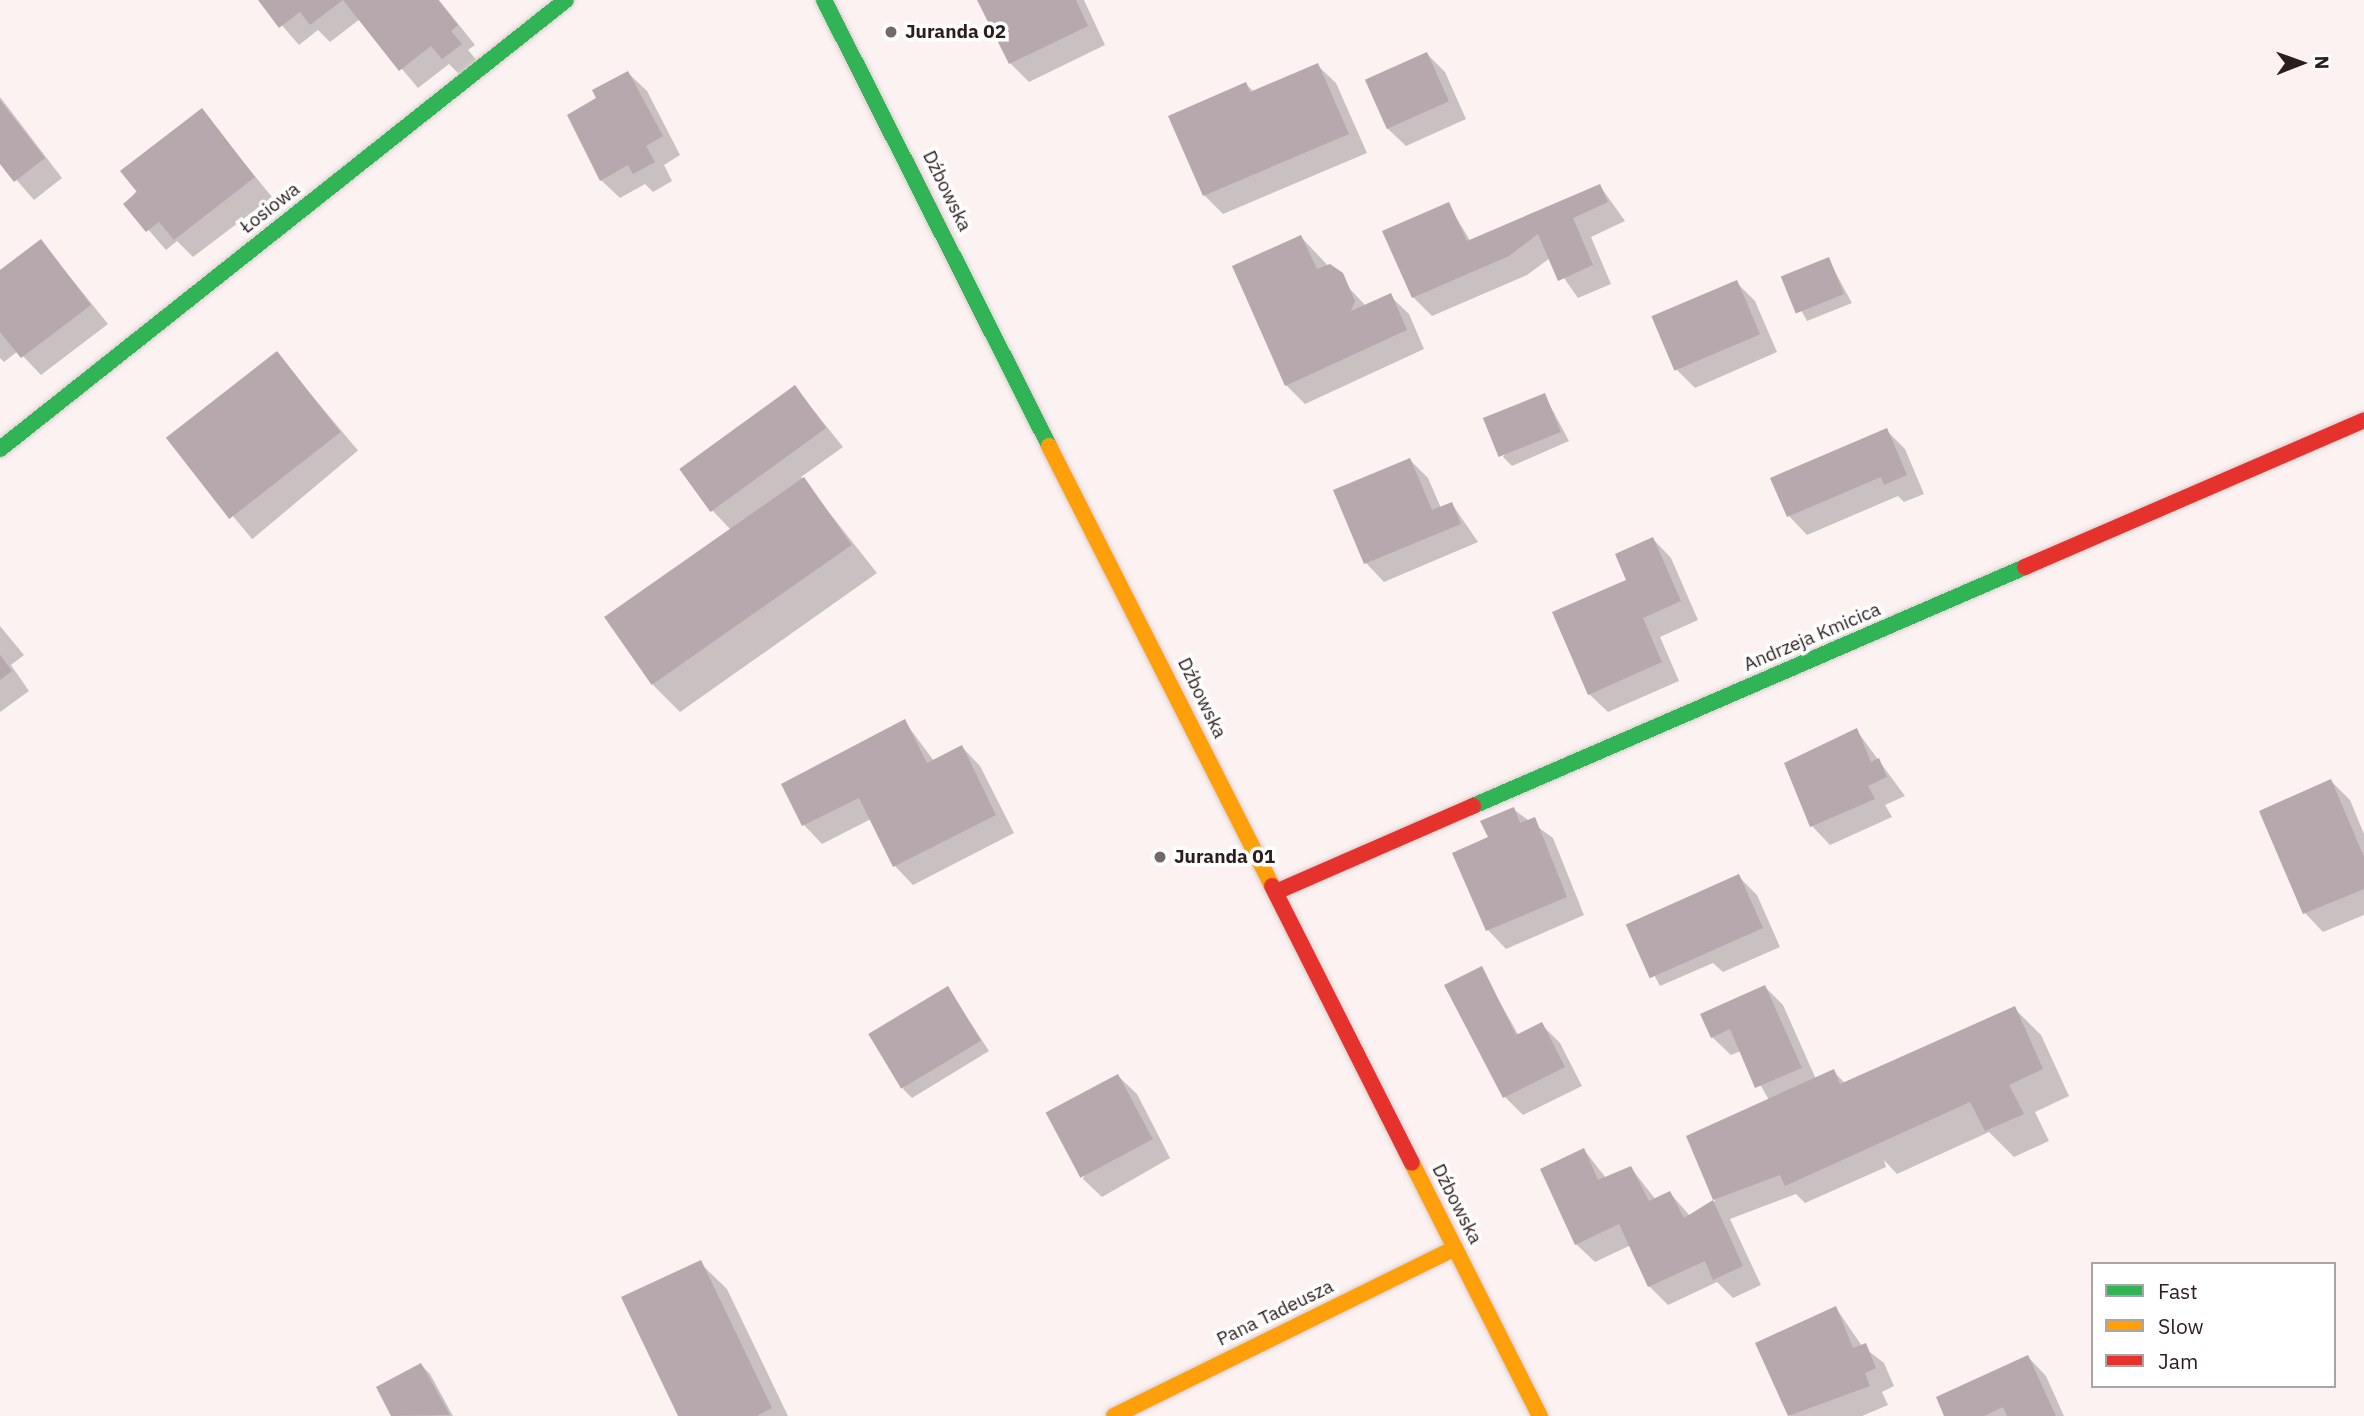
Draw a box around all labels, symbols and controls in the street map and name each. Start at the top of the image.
place label: Juranda 02 [905,21,1006,43]
marker: Juranda 02 [883,24,899,40]
north arrow [2266,28,2336,98]
text: N [2310,56,2334,70]
street label: Dźbowska [918,147,976,235]
street label: Łosiowa [236,178,304,238]
street label: Andrzeja Kmicica [1740,598,1884,676]
street label: Dźbowska [1173,654,1231,742]
place label: Juranda 01 [1174,846,1275,868]
marker: Juranda 01 [1152,849,1168,865]
street label: Dźbowska [1427,1160,1487,1248]
legend [2091,1262,2336,1388]
street label: Pana Tadeusza [1213,1275,1337,1351]
text: Fast [2158,1277,2198,1305]
text: Slow [2158,1312,2204,1340]
text: Jam [2158,1347,2198,1375]

